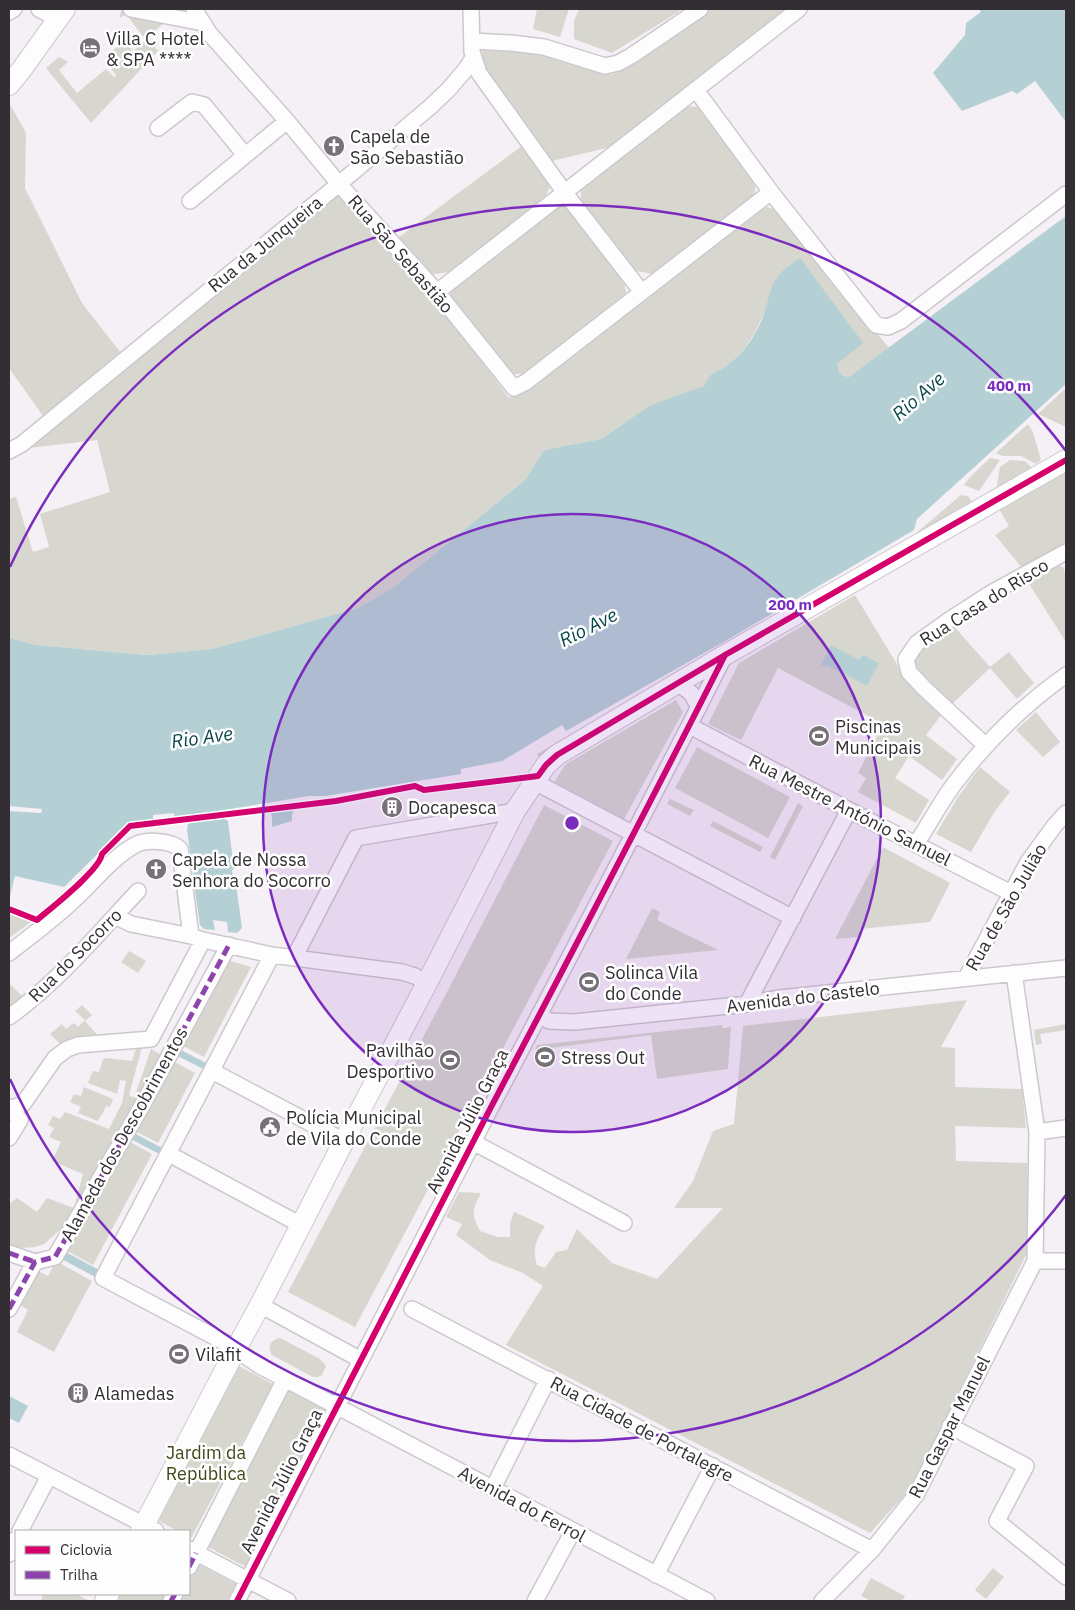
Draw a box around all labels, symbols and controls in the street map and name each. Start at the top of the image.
place label: Villa C Hotel & SPA **** [106,27,204,71]
hotel icon: Villa C Hotel & SPA **** [78,36,102,60]
place label: Capela de São Sebastião [350,125,464,169]
church icon: Capela de São Sebastião [322,134,346,158]
street label: Rua São Sebastião [343,190,459,318]
street label: Rua da Junqueira [203,191,327,297]
water label: Rio Ave [887,366,950,425]
text: 400 m [987,376,1031,395]
street label: Rua Casa do Risco [915,553,1053,651]
text: 200 m [768,595,812,614]
water label: Rio Ave [555,602,621,652]
place label: Piscinas Municipais [835,715,921,759]
water label: Rio Ave [170,721,235,753]
sports icon: Piscinas Municipais [807,724,831,748]
street label: Rua Mestre António Samuel [745,749,955,871]
building icon: Docapesca [380,795,404,819]
place label: Docapesca [408,796,497,819]
centre of rings [563,814,581,832]
street label: Rua de São Julião [960,839,1052,975]
place label: Capela de Nossa Senhora do Socorro [172,848,331,892]
church icon: Capela de Nossa Senhora do Socorro [144,857,168,881]
street label: Rua do Socorro [23,903,127,1007]
place label: Solinca Vila do Conde [605,961,698,1005]
sports icon: Solinca Vila do Conde [577,970,601,994]
street label: Avenida do Castelo [725,976,881,1018]
street label: Alameda dos Descobrimentos [55,1023,193,1245]
place label: Pavilhão Desportivo [346,1039,434,1083]
street label: Avenida Júlio Graça [421,1044,514,1197]
sports icon: Stress Out [533,1045,557,1069]
place label: Stress Out [561,1046,645,1069]
sports icon: Pavilhão Desportivo [438,1048,462,1072]
place label: Polícia Municipal de Vila do Conde [286,1106,422,1150]
public building icon: Polícia Municipal de Vila do Conde [258,1115,282,1139]
sports icon: Vilafit [167,1342,191,1366]
place label: Vilafit [195,1343,242,1366]
street label: Rua Gaspar Manuel [903,1352,995,1502]
street label: Rua Cidade de Portalegre [546,1371,738,1487]
building icon: Alamedas [66,1381,90,1405]
place label: Alamedas [94,1382,174,1405]
street label: Avenida Júlio Graça [235,1404,328,1557]
park label: Jardim da República [166,1441,247,1485]
street label: Avenida do Ferrol [454,1461,590,1547]
legend [15,1530,190,1595]
text: Ciclovia [60,1540,112,1559]
text: Trilha [60,1565,98,1584]

